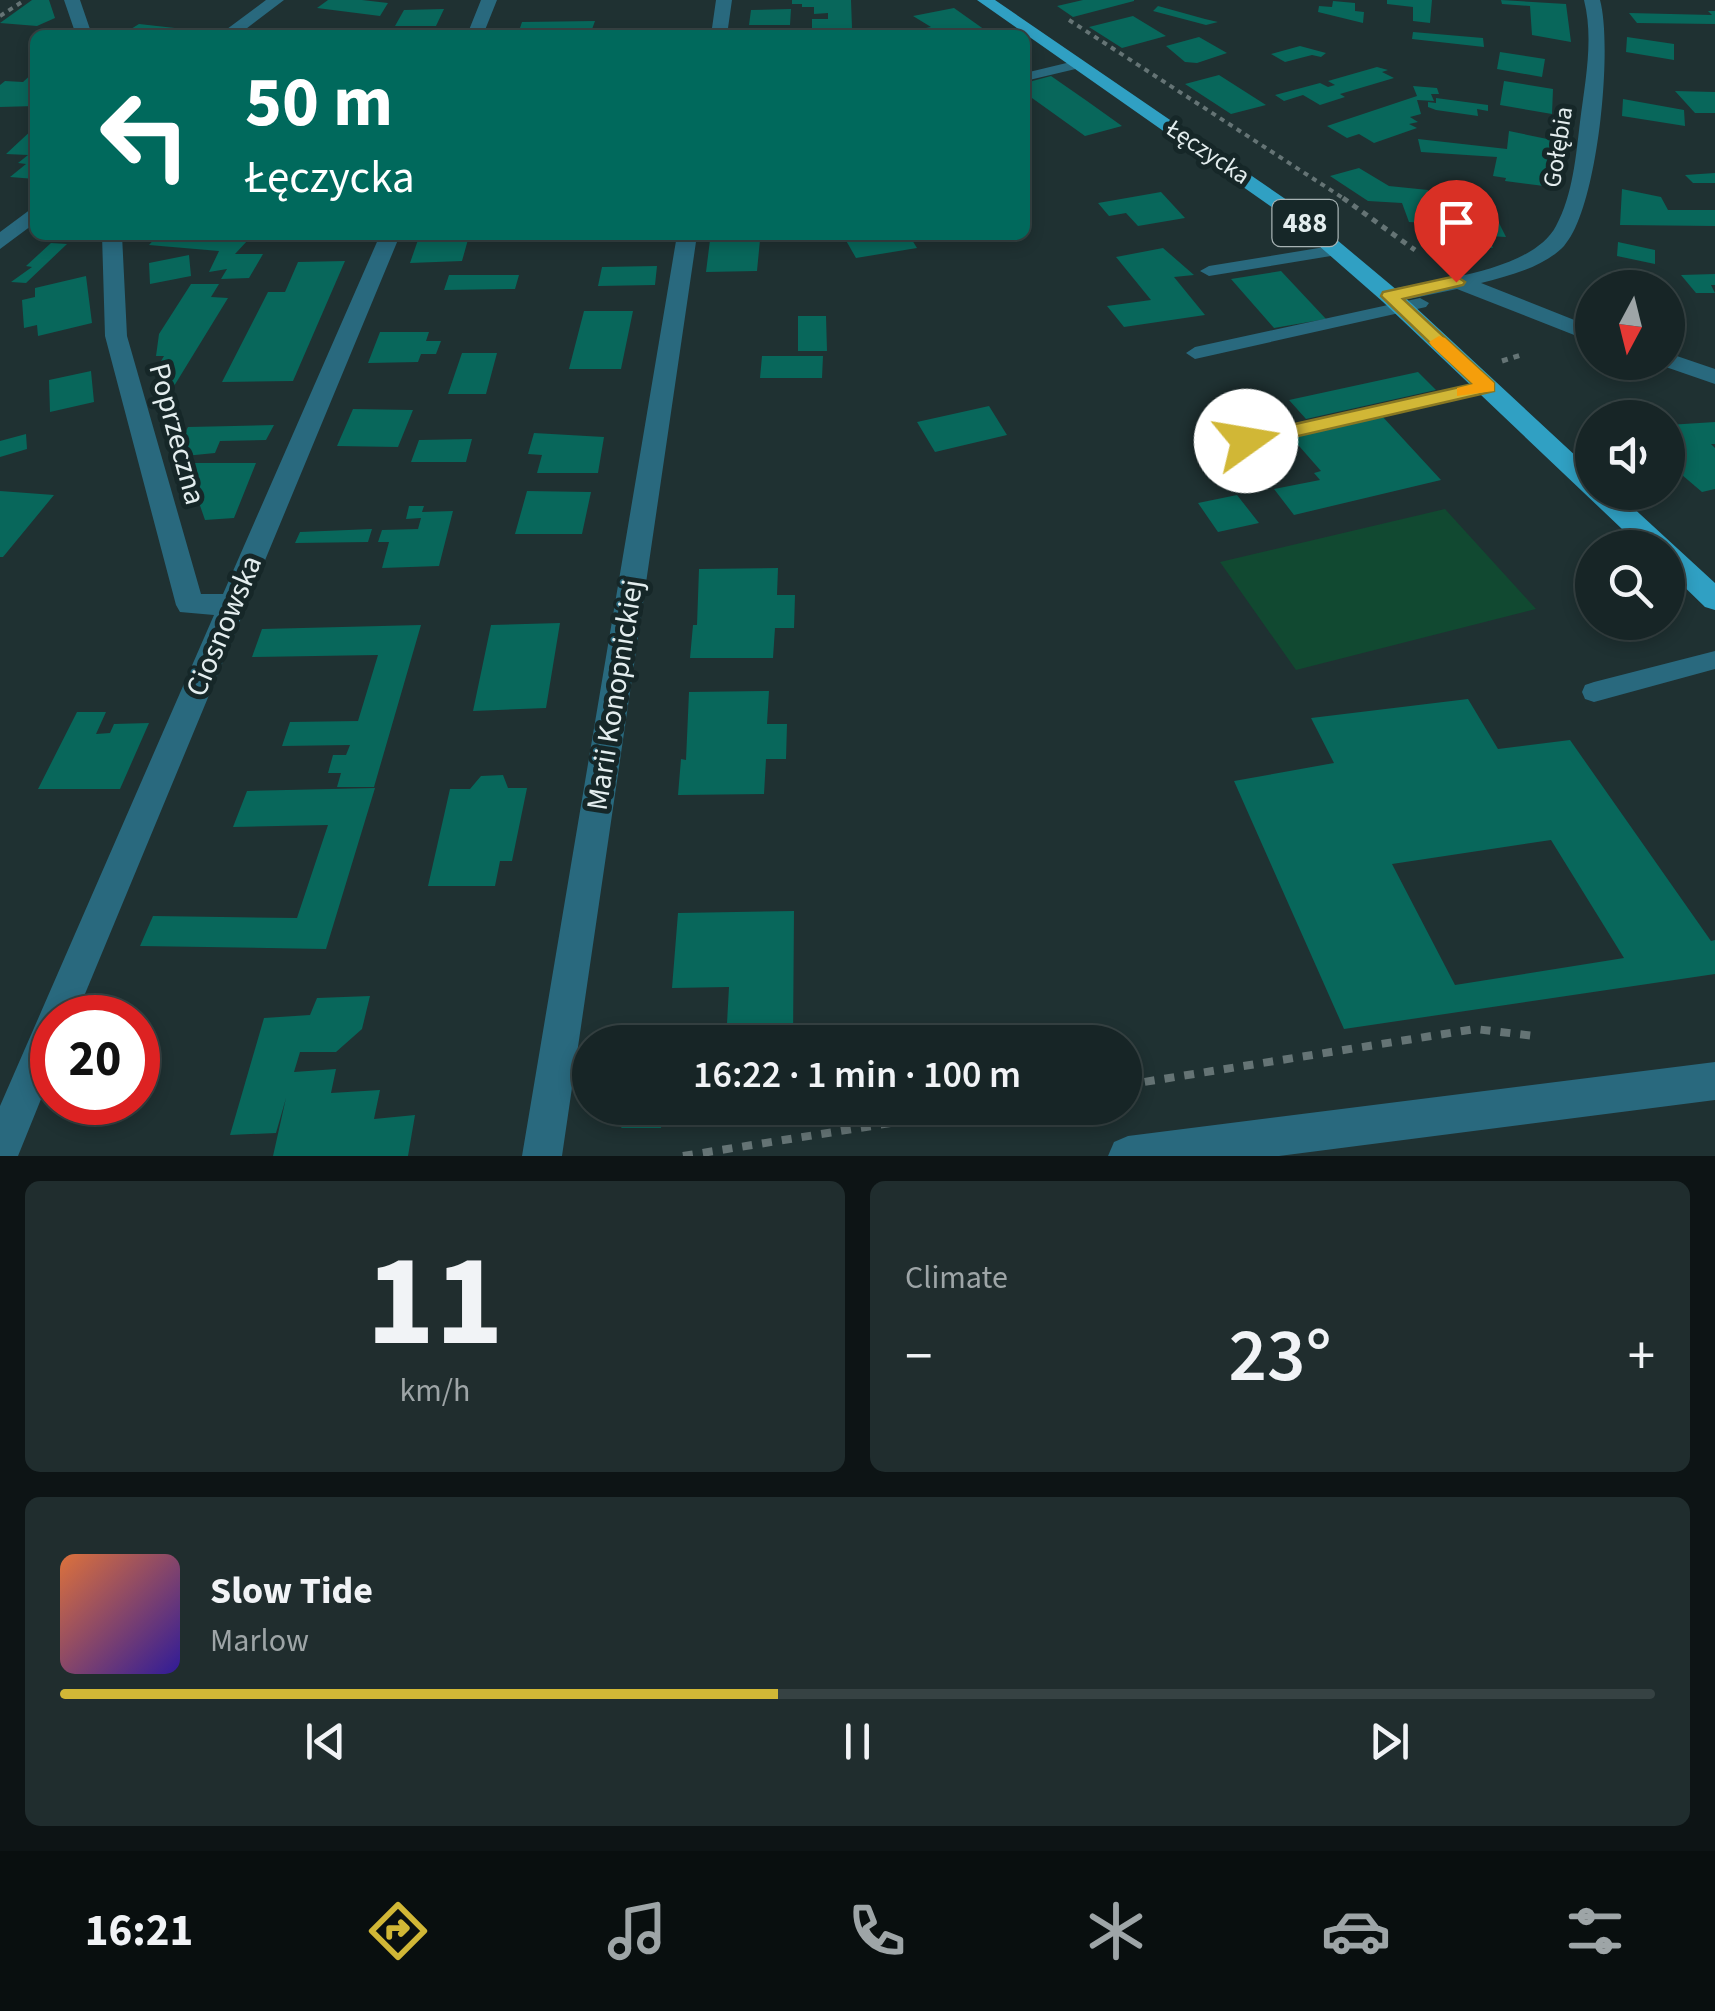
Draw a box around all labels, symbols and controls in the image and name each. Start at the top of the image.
text: 50 m [245,53,393,153]
icon: left [80,70,210,200]
street label: Gołębia [1534,104,1582,190]
street label: Łęczycka [1158,110,1257,193]
text: Łęczycka [245,146,415,210]
pin [1414,180,1499,283]
icon: arrive [1429,195,1484,250]
road number: 488 [1272,200,1338,246]
north arrow [1575,270,1685,380]
map controls [1575,270,1685,640]
street label: Poprzeczna [137,359,217,509]
position arrow [1194,389,1298,493]
button: sound [1575,400,1685,510]
button: search [1575,530,1685,640]
street label: Ciosnowska [175,549,273,703]
street label: Marii Konopnickiej [576,577,654,813]
speed limit sign: 20 [30,995,160,1125]
text: 16:22 · 1 min · 100 m [693,1048,1021,1102]
text: 11 [366,1210,504,1395]
text: Climate [905,1255,1008,1301]
text: 23° [1228,1303,1332,1410]
text: − [905,1318,932,1396]
text: + [1628,1318,1655,1396]
text: km/h [400,1368,470,1414]
text: Slow Tide [210,1564,373,1618]
text: Marlow [210,1618,309,1664]
icon: previous [298,1714,353,1769]
icon: pause [830,1714,885,1769]
icon: next [1362,1714,1417,1769]
icon: directions [363,1896,433,1966]
icon: music [602,1896,672,1966]
icon: phone [842,1896,912,1966]
icon: climate [1081,1896,1151,1966]
icon: car [1321,1896,1391,1966]
icon: filters [1560,1896,1630,1966]
text: 16:21 [85,1899,193,1963]

